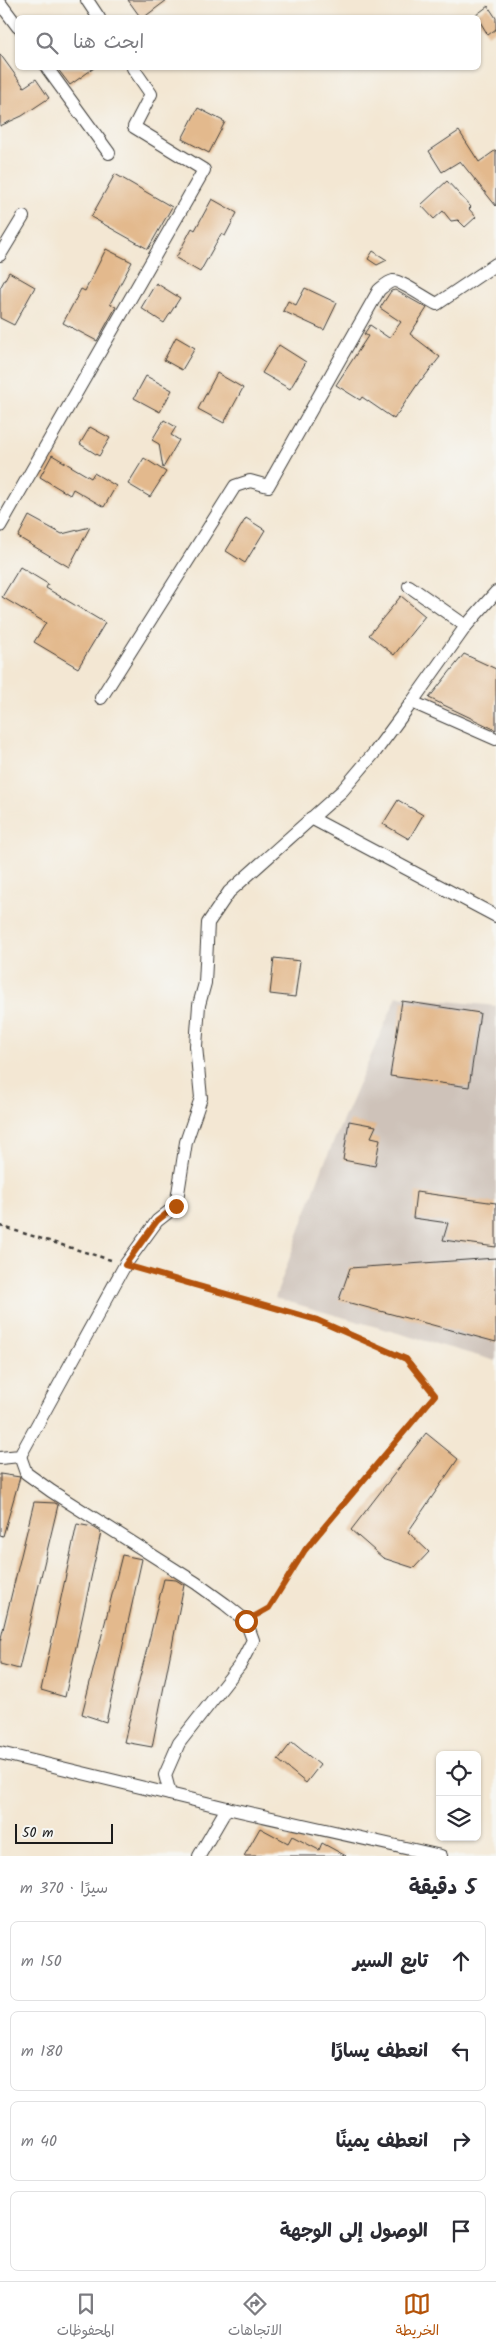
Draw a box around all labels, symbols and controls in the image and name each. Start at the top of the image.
search box [15,15,481,70]
text: ابحث هنا [73,28,144,58]
icon: search [33,29,61,57]
route end [165,1195,188,1218]
route start [235,1610,258,1633]
map controls [436,1751,481,1841]
button: locate [436,1751,481,1796]
button: layers [436,1796,481,1841]
scale bar [15,1821,112,1844]
text: 50 m [22,1822,53,1844]
text: 5 دقيقة [409,1872,476,1905]
text: سيرًا · 370 m [20,1876,108,1901]
text: تابع السير [353,1947,428,1977]
icon: ahead [447,1947,475,1975]
text: 150 m [21,1949,62,1974]
text: انعطف يسارًا [331,2037,428,2067]
icon: left [447,2037,475,2065]
text: 180 m [21,2039,63,2064]
text: انعطف يمينًا [336,2127,428,2157]
icon: right [447,2127,475,2155]
text: 40 m [21,2129,57,2154]
text: الوصول إلى الوجهة [280,2217,428,2247]
icon: arrive [447,2217,475,2245]
tab: المحفوظات [57,2290,114,2343]
tab: الاتجاهات [228,2290,282,2343]
tab: الخريطة [396,2290,439,2343]

